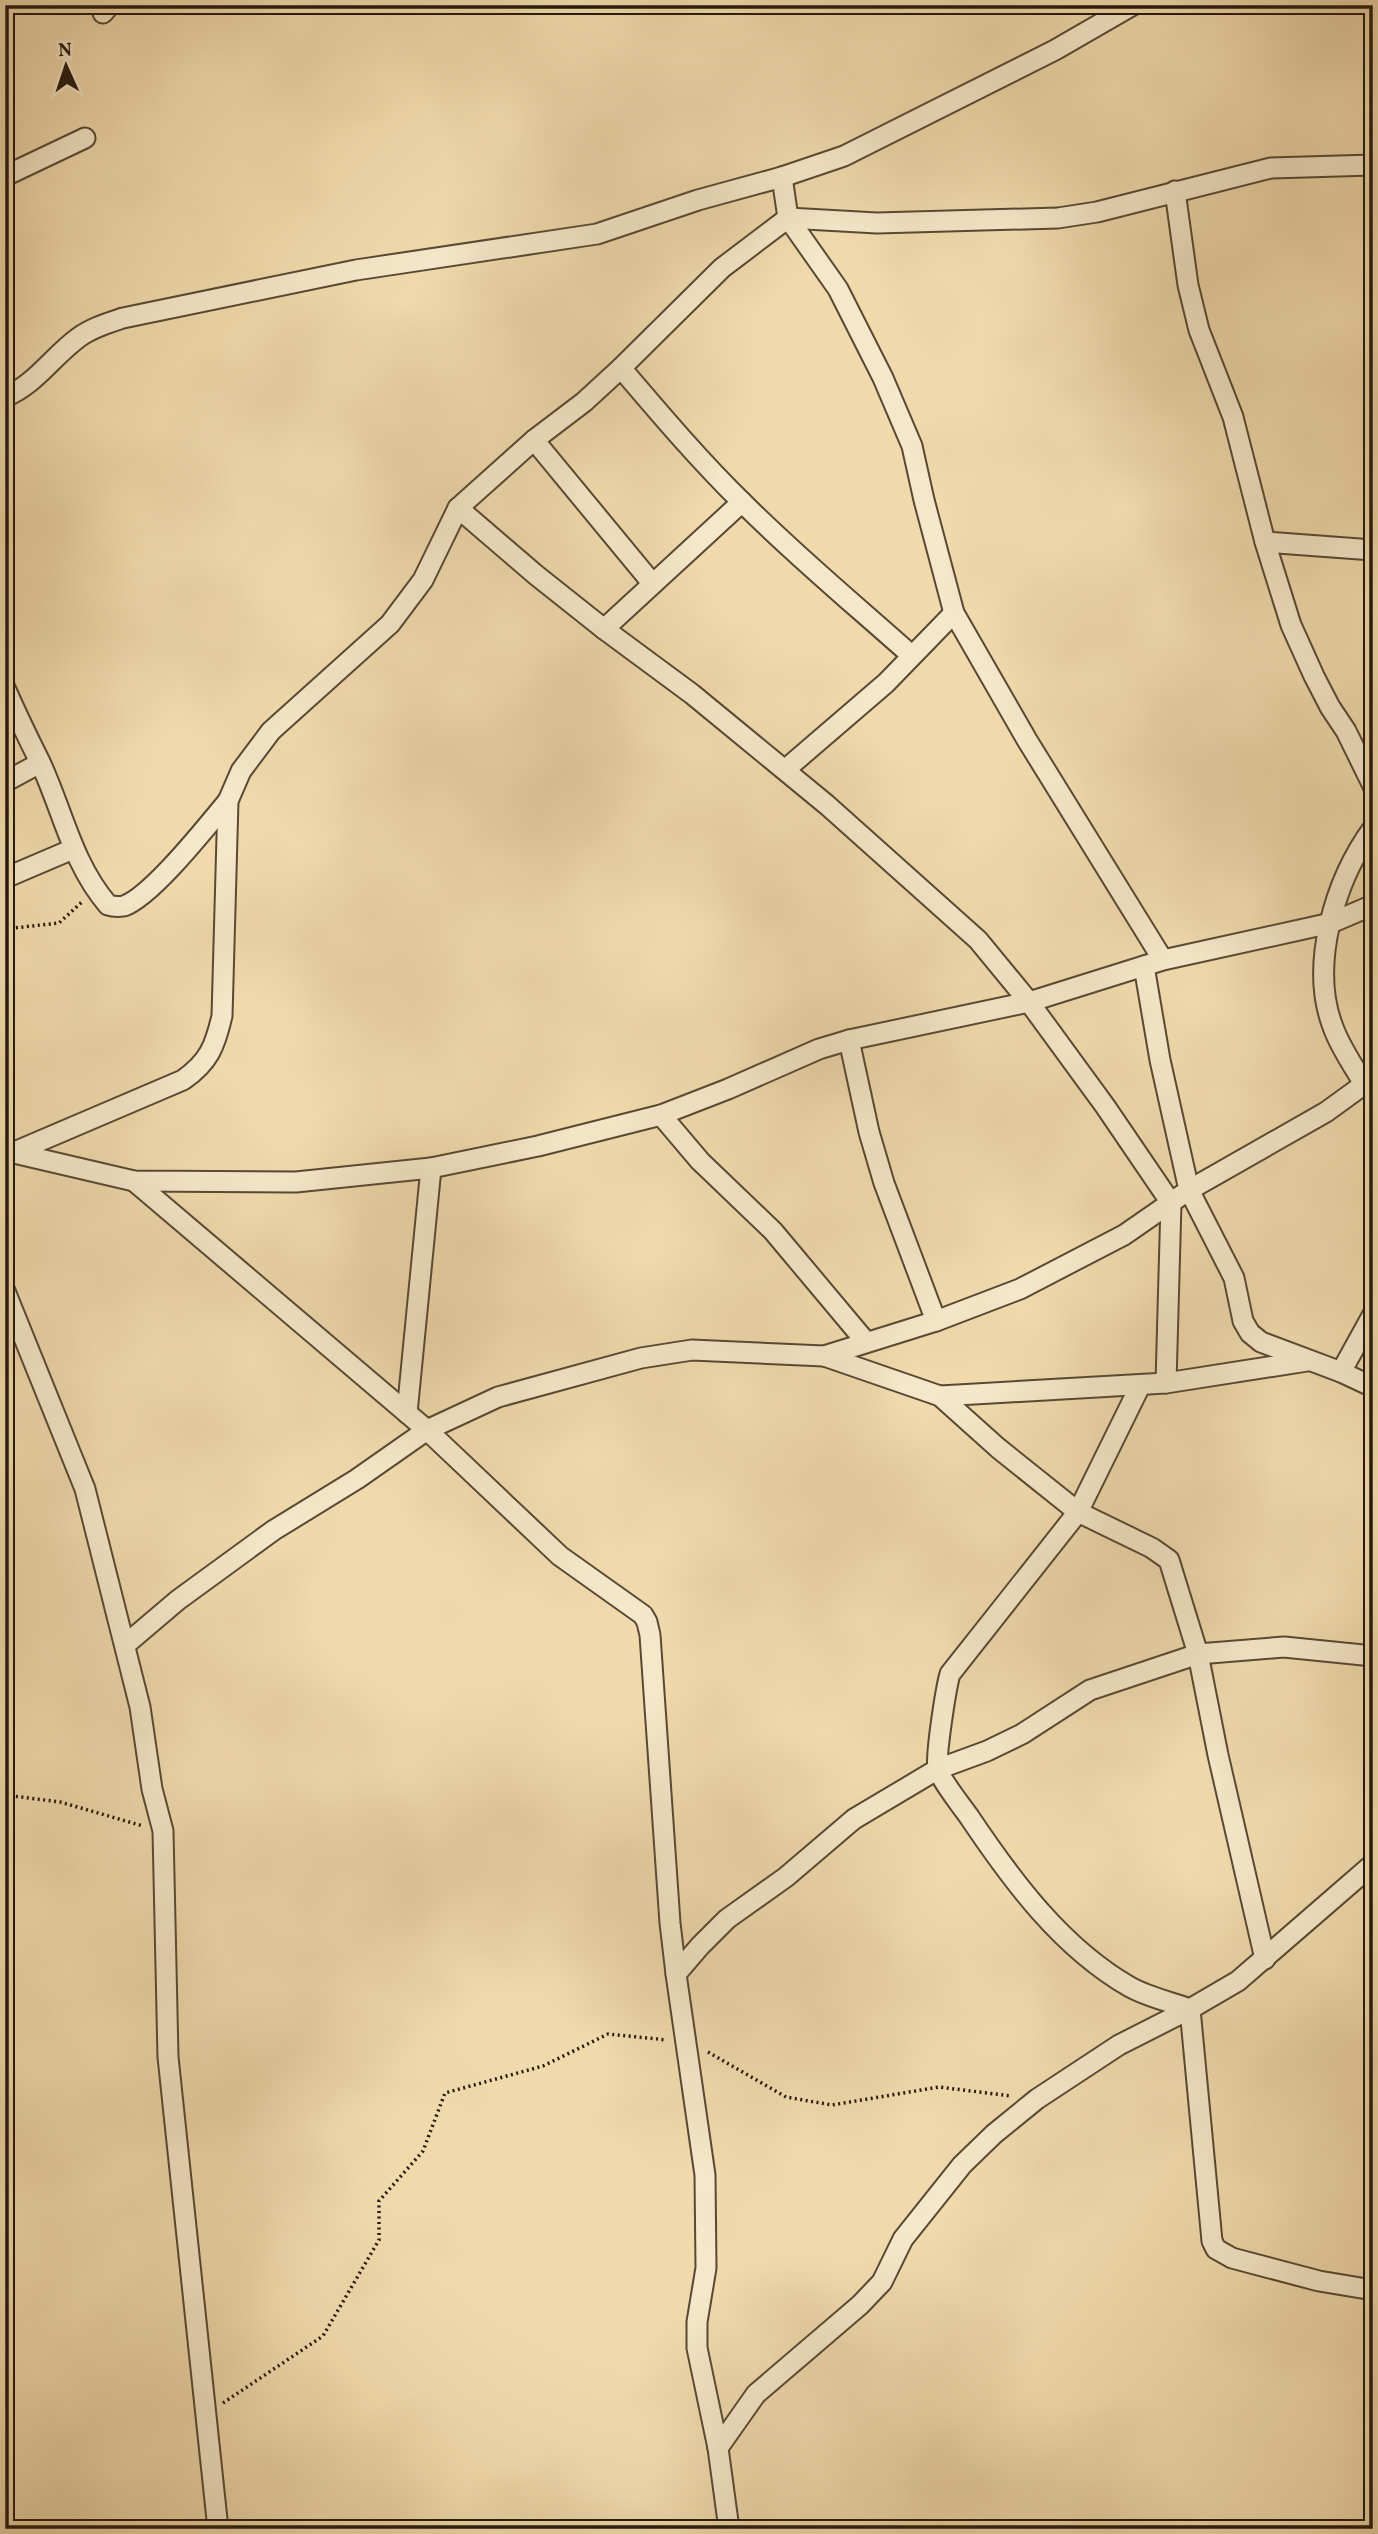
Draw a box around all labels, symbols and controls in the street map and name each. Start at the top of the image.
north arrow [32,32,102,102]
text: N [58,38,73,64]

